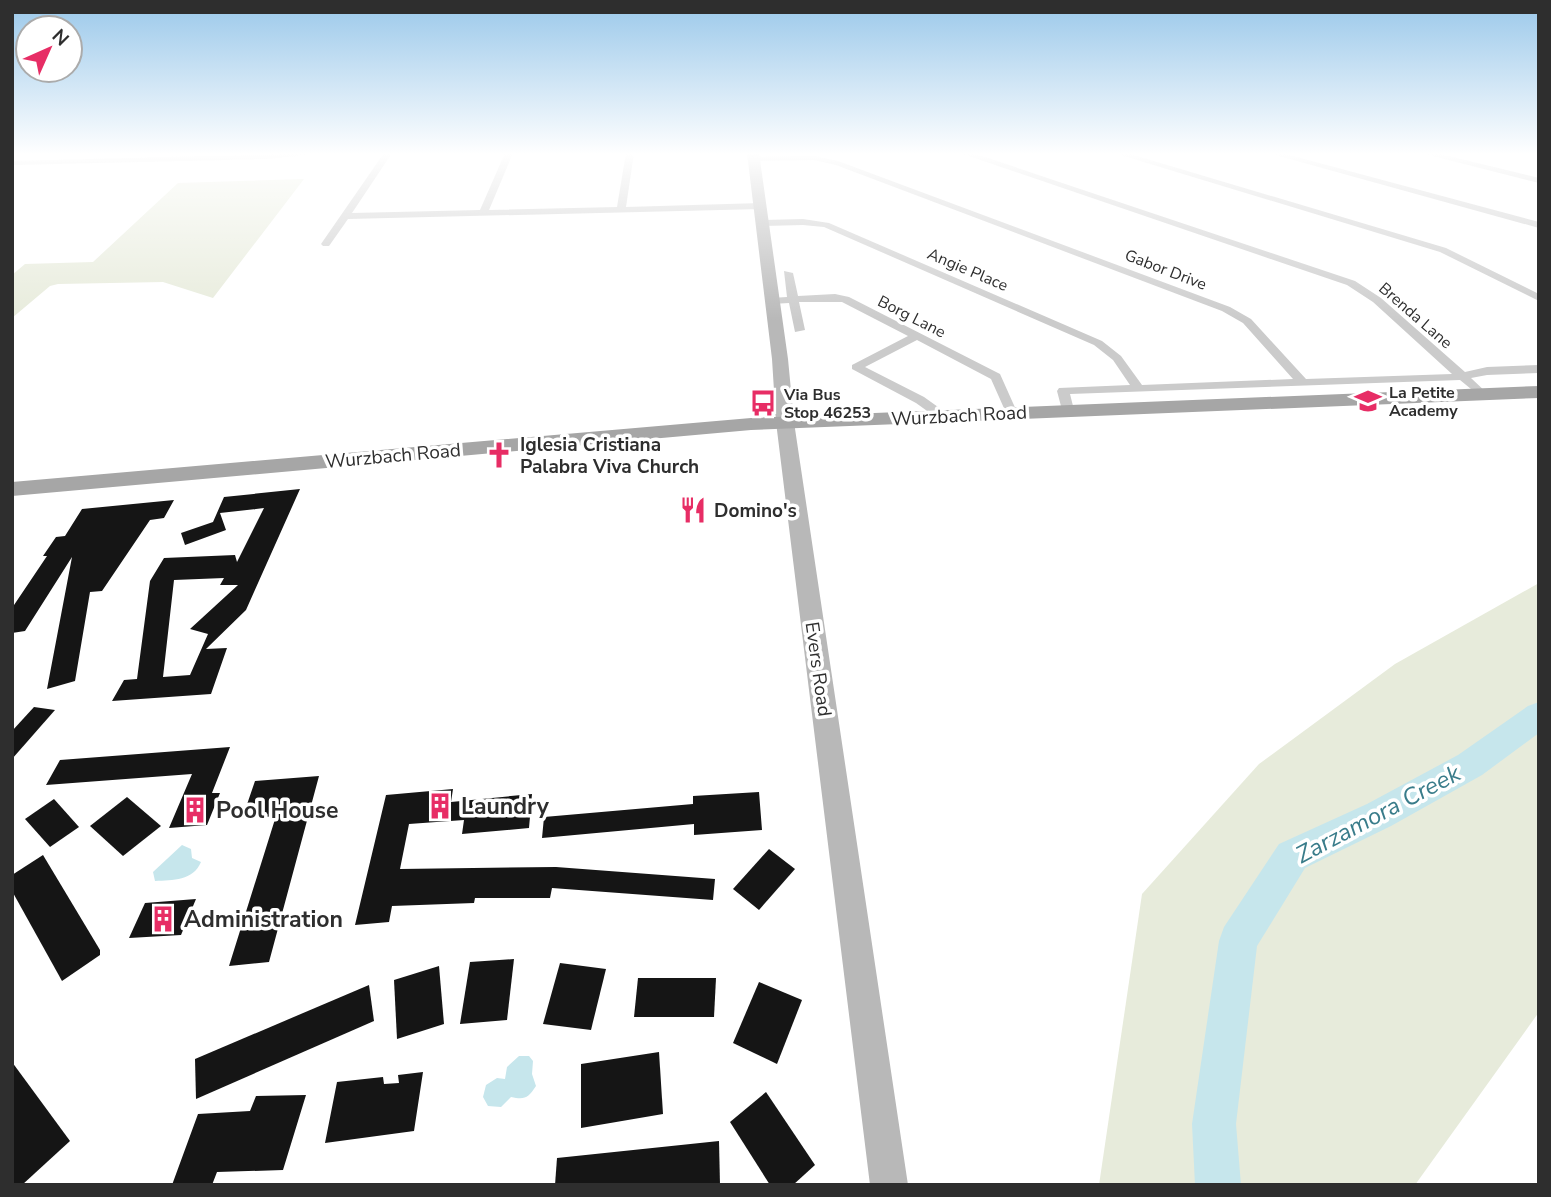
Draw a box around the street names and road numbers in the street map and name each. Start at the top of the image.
street label: Angie Place [924,243,1011,297]
street label: Gabor Drive [1122,244,1210,296]
street label: Brenda Lane [1374,278,1457,354]
street label: Borg Lane [874,290,949,343]
street label: Wurzbach Road [890,399,1028,433]
street label: Wurzbach Road [324,437,462,475]
street label: Evers Road [798,620,838,718]

